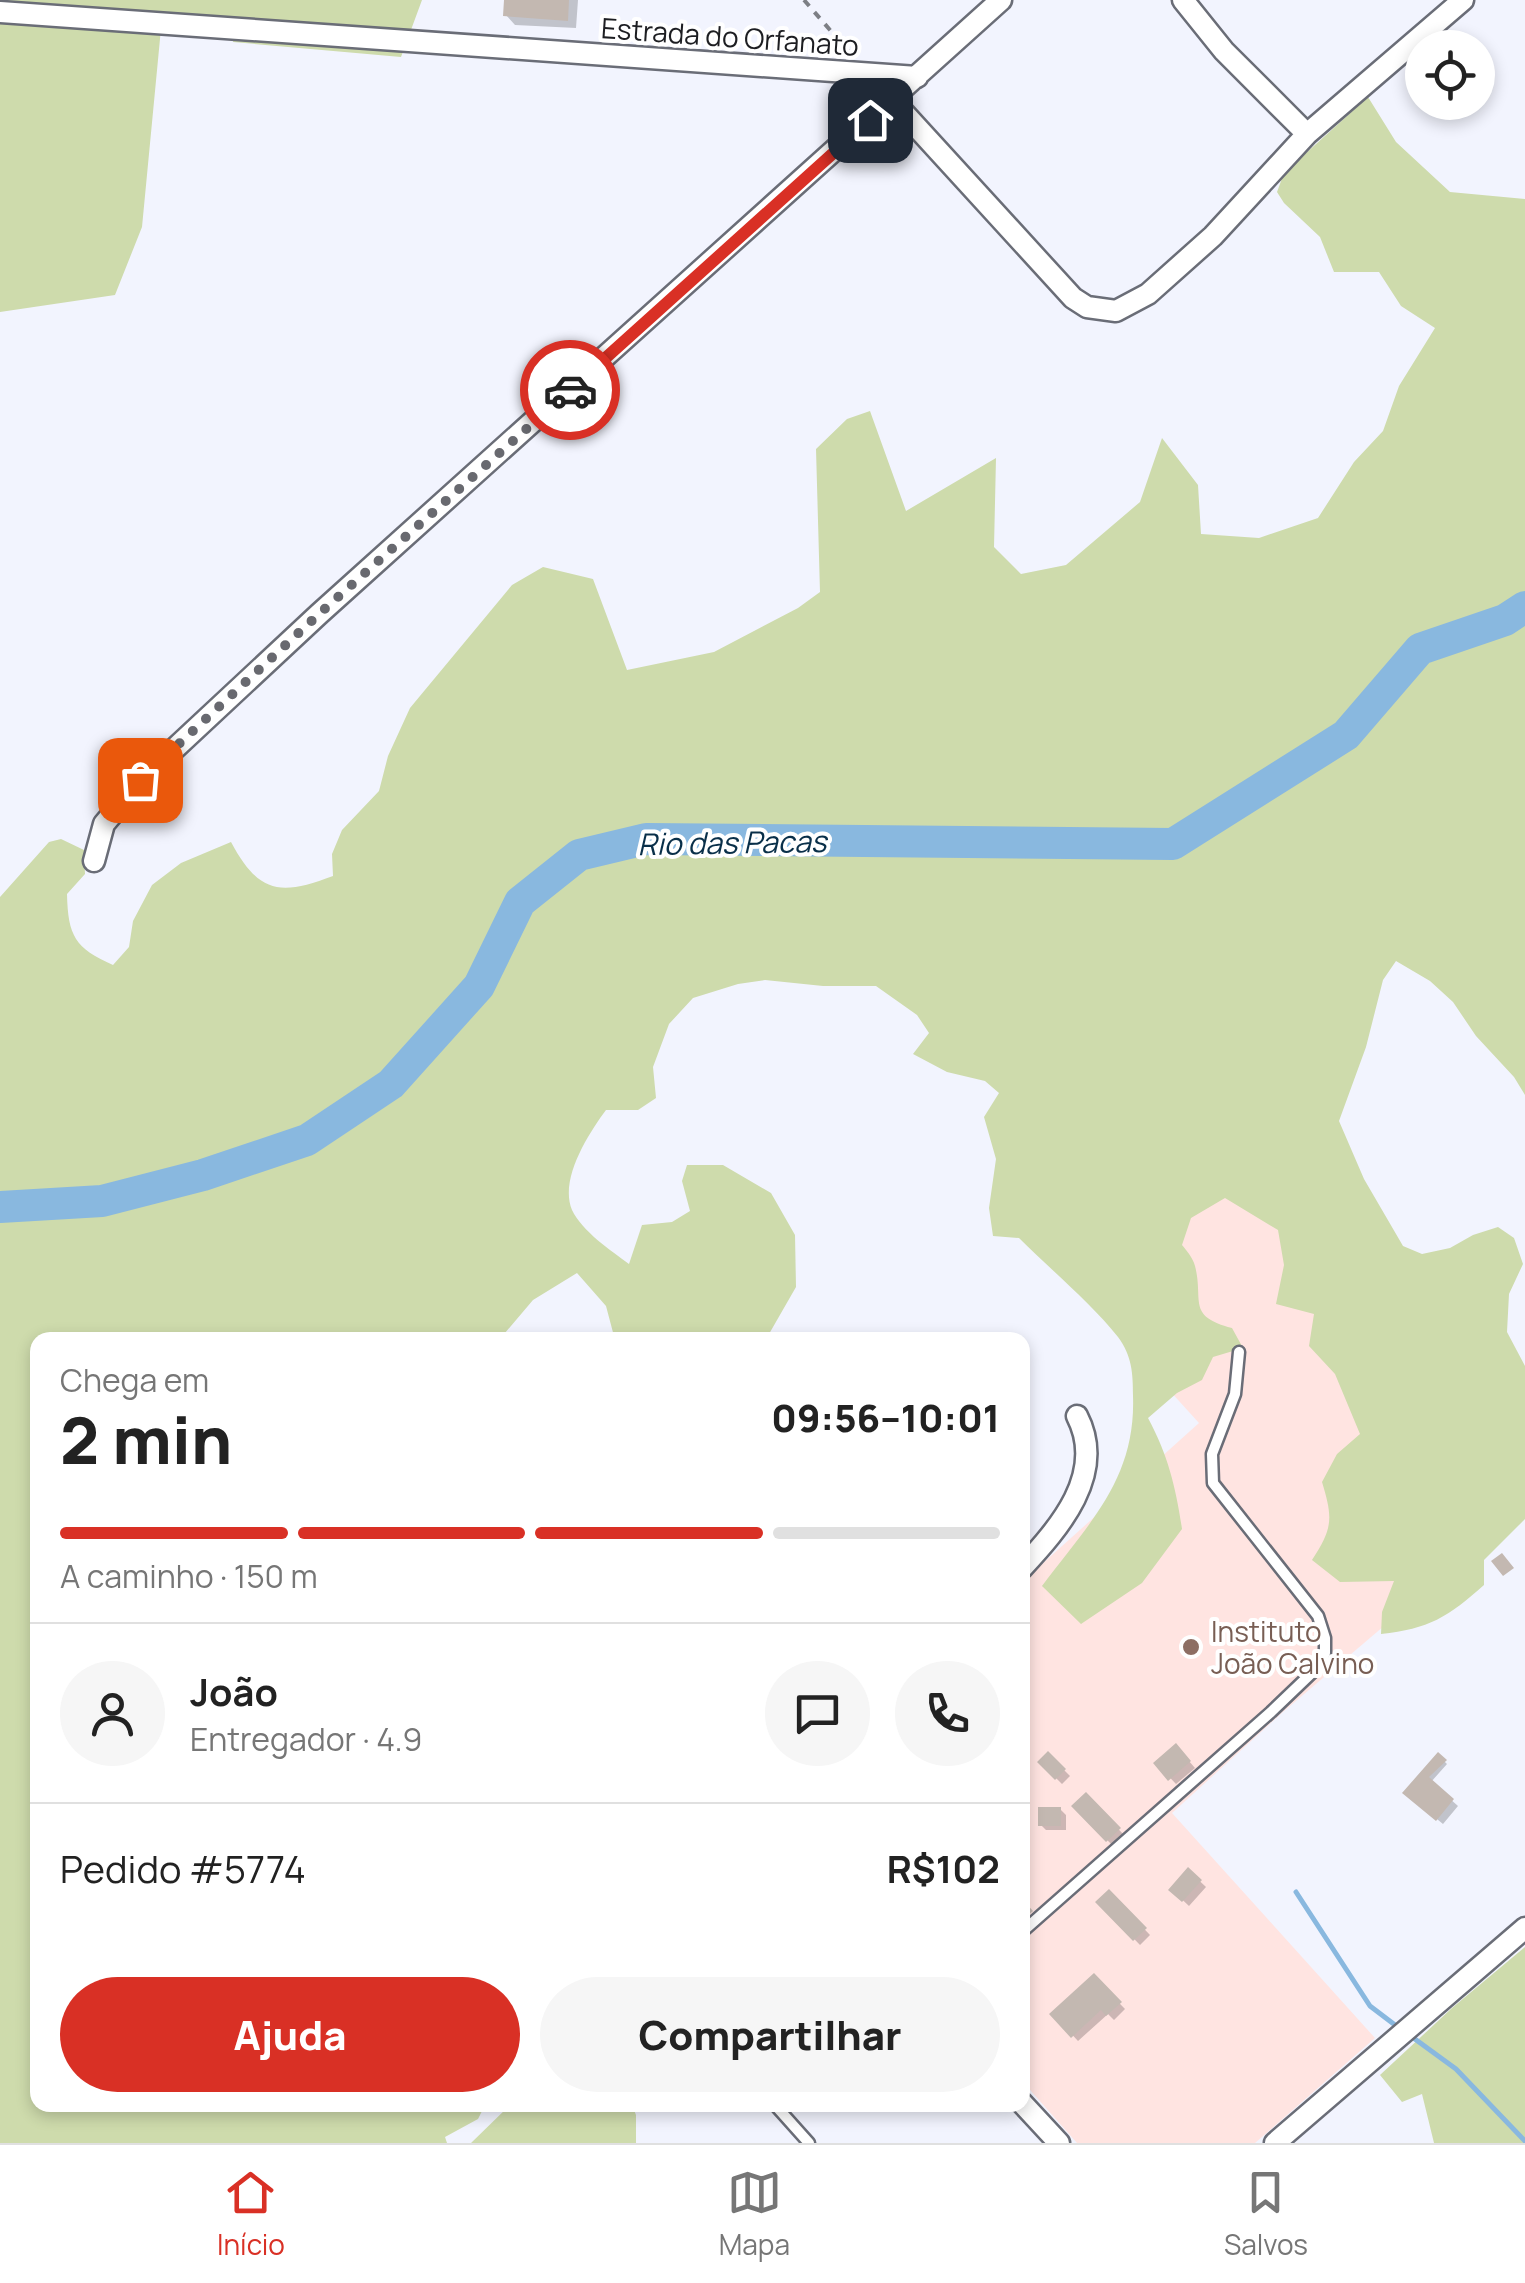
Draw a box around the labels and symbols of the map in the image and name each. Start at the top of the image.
street label: Estrada do Orfanato [600,8,860,64]
pin [828,78,913,163]
courier [520,340,620,440]
pin [98,738,183,823]
water label: Rio das Pacas [637,820,829,864]
place label: Instituto João Calvino [1211,1612,1374,1682]
marker: Instituto João Calvino [1180,1636,1202,1658]

